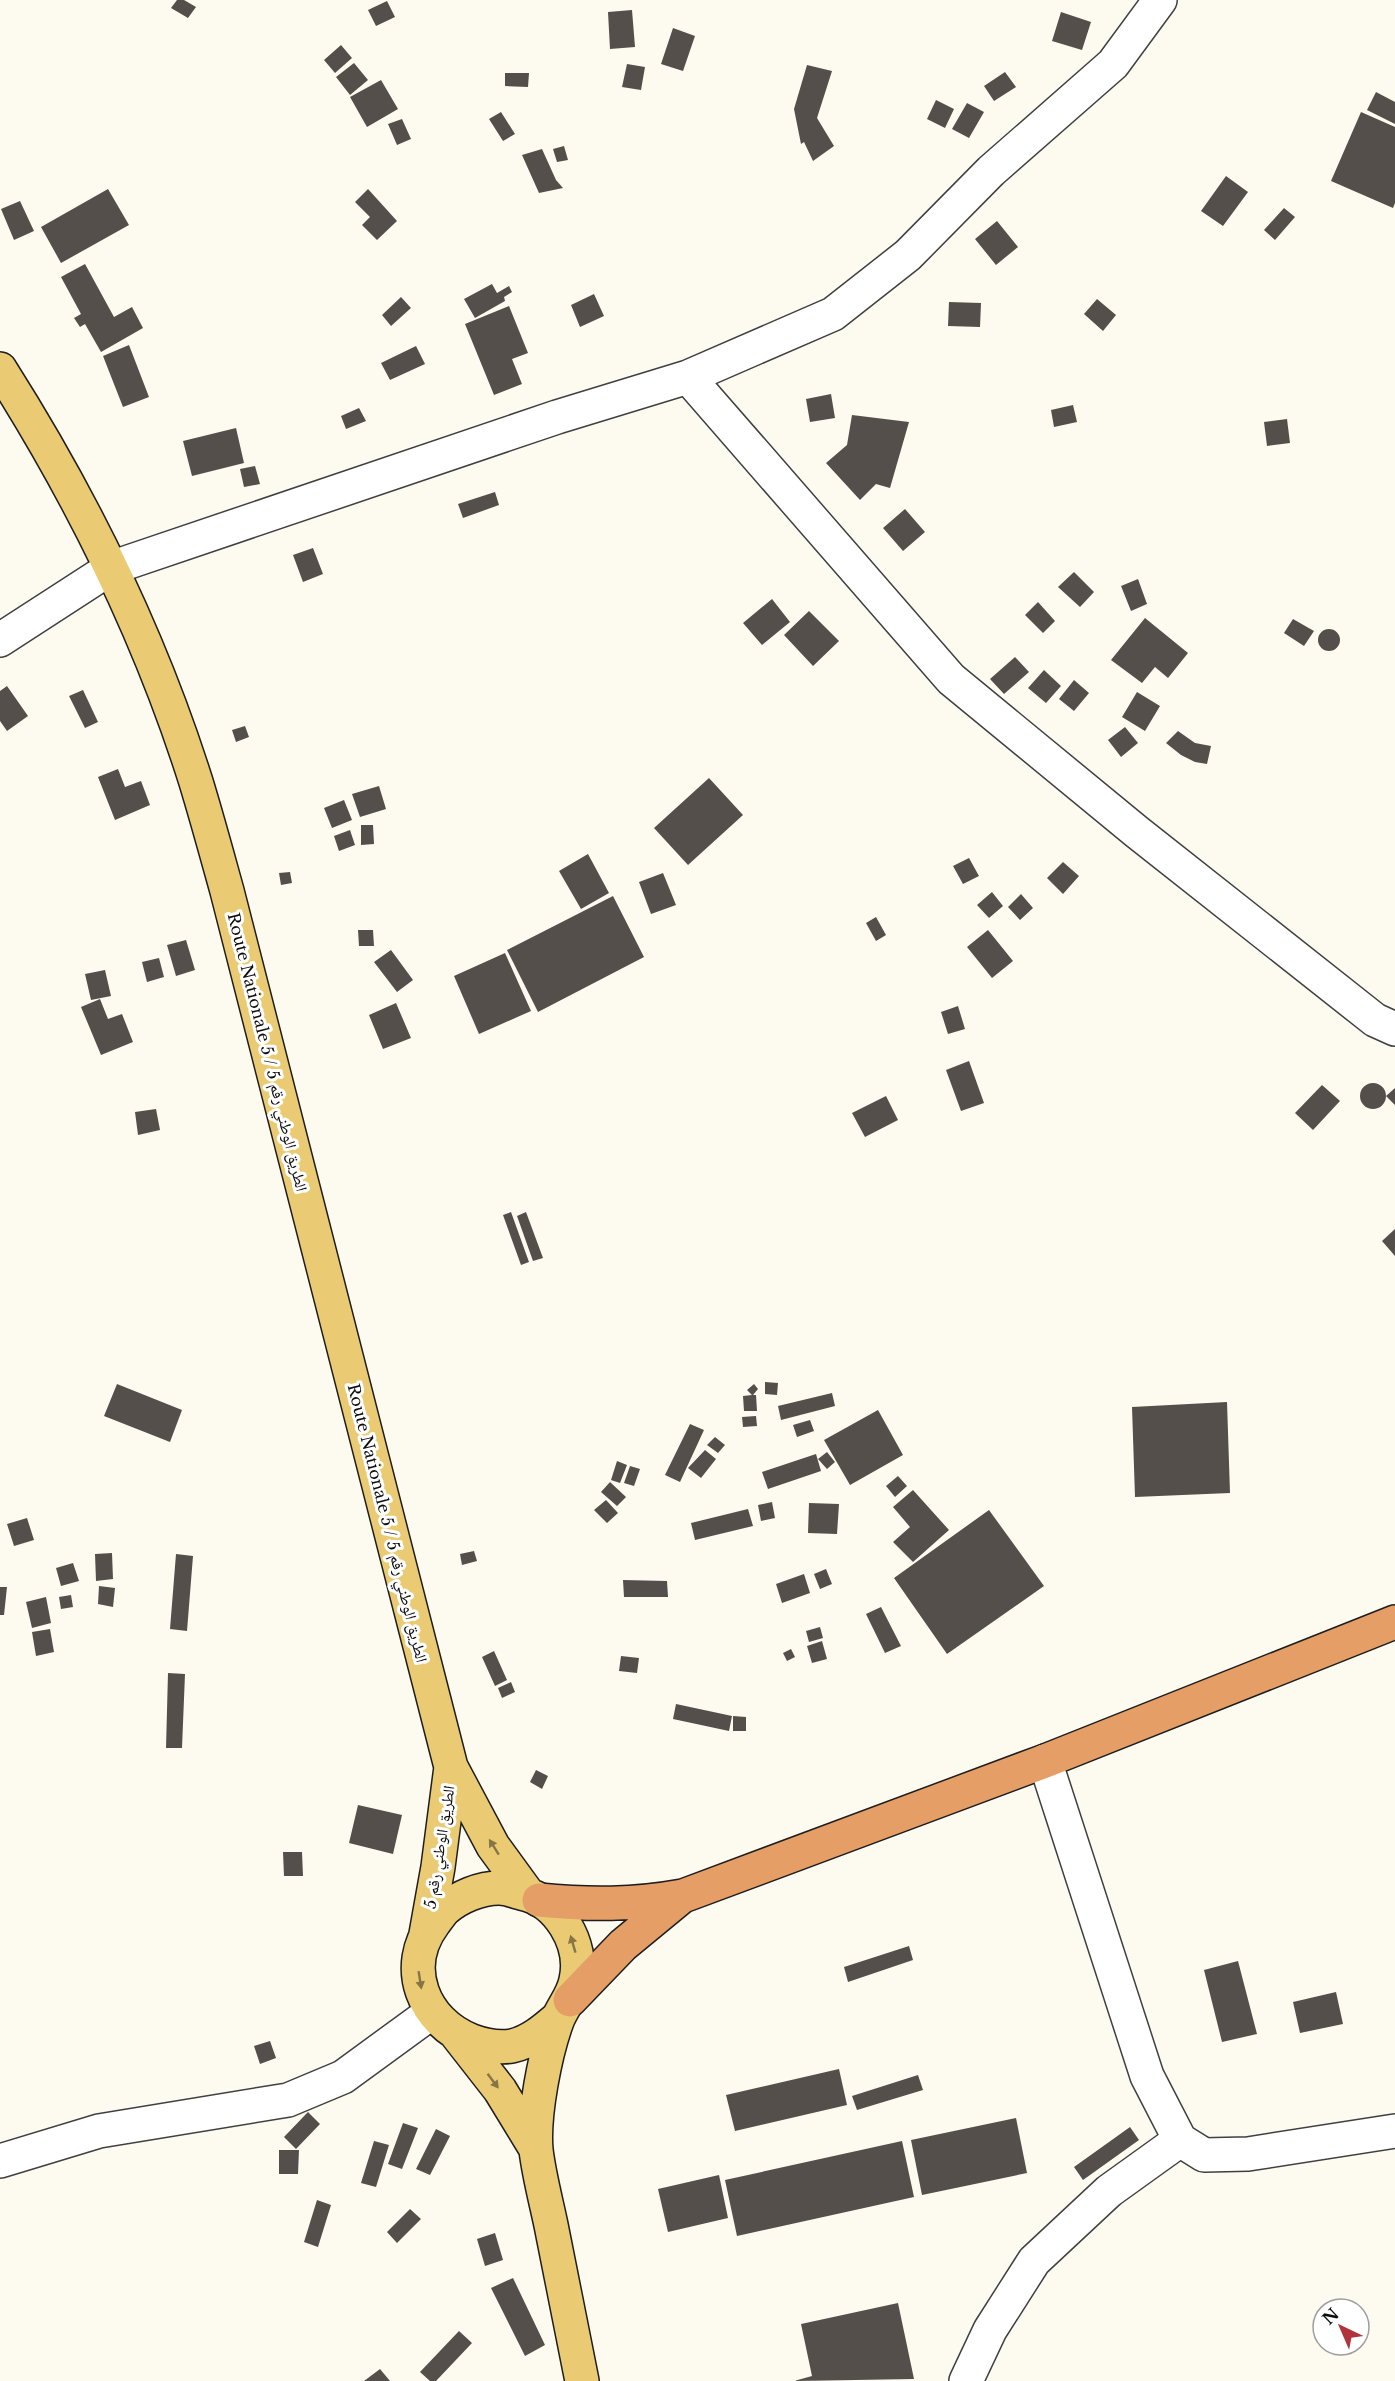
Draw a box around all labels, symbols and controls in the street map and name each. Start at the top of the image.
street label: Route Nationale 5 / الطريق الوطني رقم 5 [221,911,312,1194]
street label: Route Nationale 5 / الطريق الوطني رقم 5 [341,1382,432,1665]
street label: الطريق الوطني رقم 5 [419,1784,462,1911]
one-way arrow [489,1839,500,1855]
one-way arrow [568,1935,577,1953]
one-way arrow [416,1970,425,1989]
one-way arrow [487,2074,499,2089]
north arrow [1311,2297,1371,2357]
text: N [1318,2304,1343,2329]

